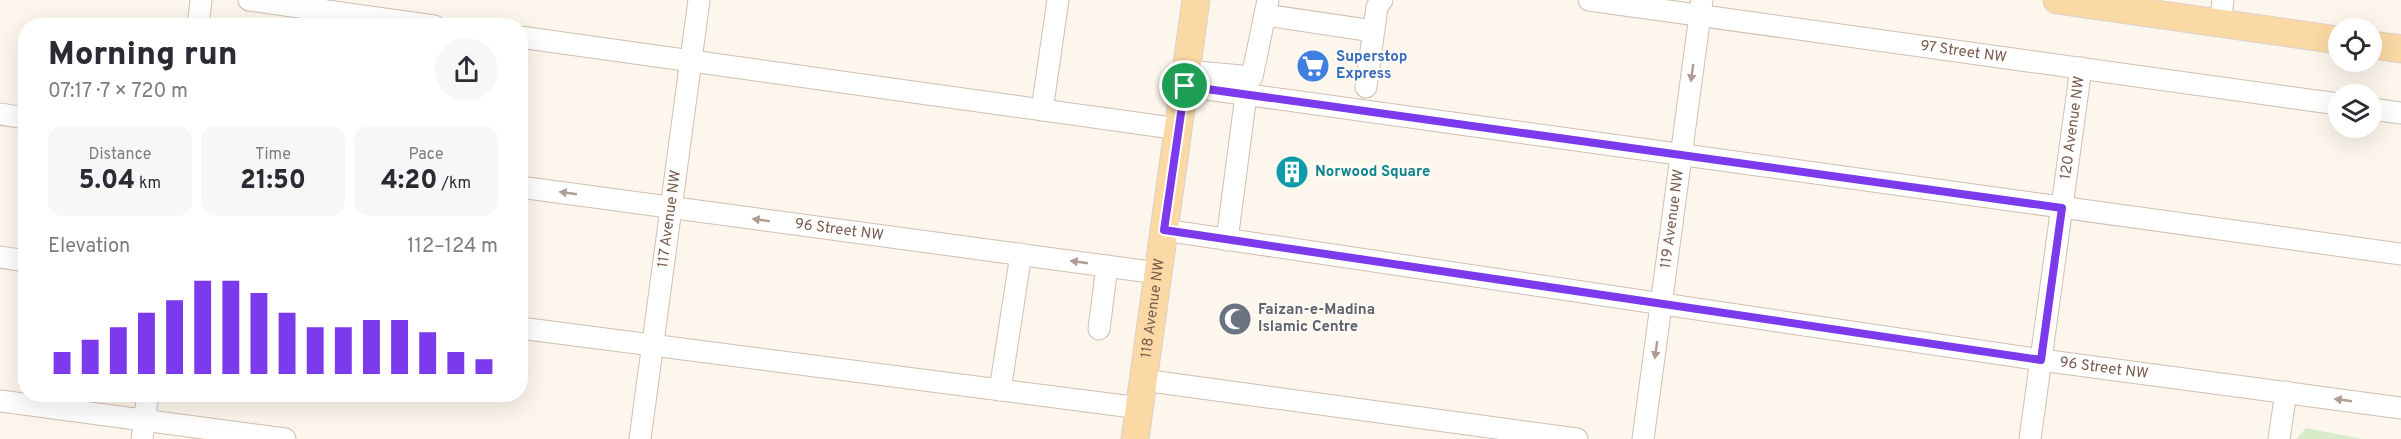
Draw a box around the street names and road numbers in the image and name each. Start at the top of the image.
street label: 97 Street NW [1919,37,2008,67]
street label: 120 Avenue NW [2056,75,2089,181]
street label: 119 Avenue NW [1656,168,1689,270]
street label: 117 Avenue NW [654,169,686,269]
street label: 96 Street NW [794,215,885,245]
street label: 118 Avenue NW [1137,257,1169,359]
street label: 96 Street NW [2058,353,2149,384]

